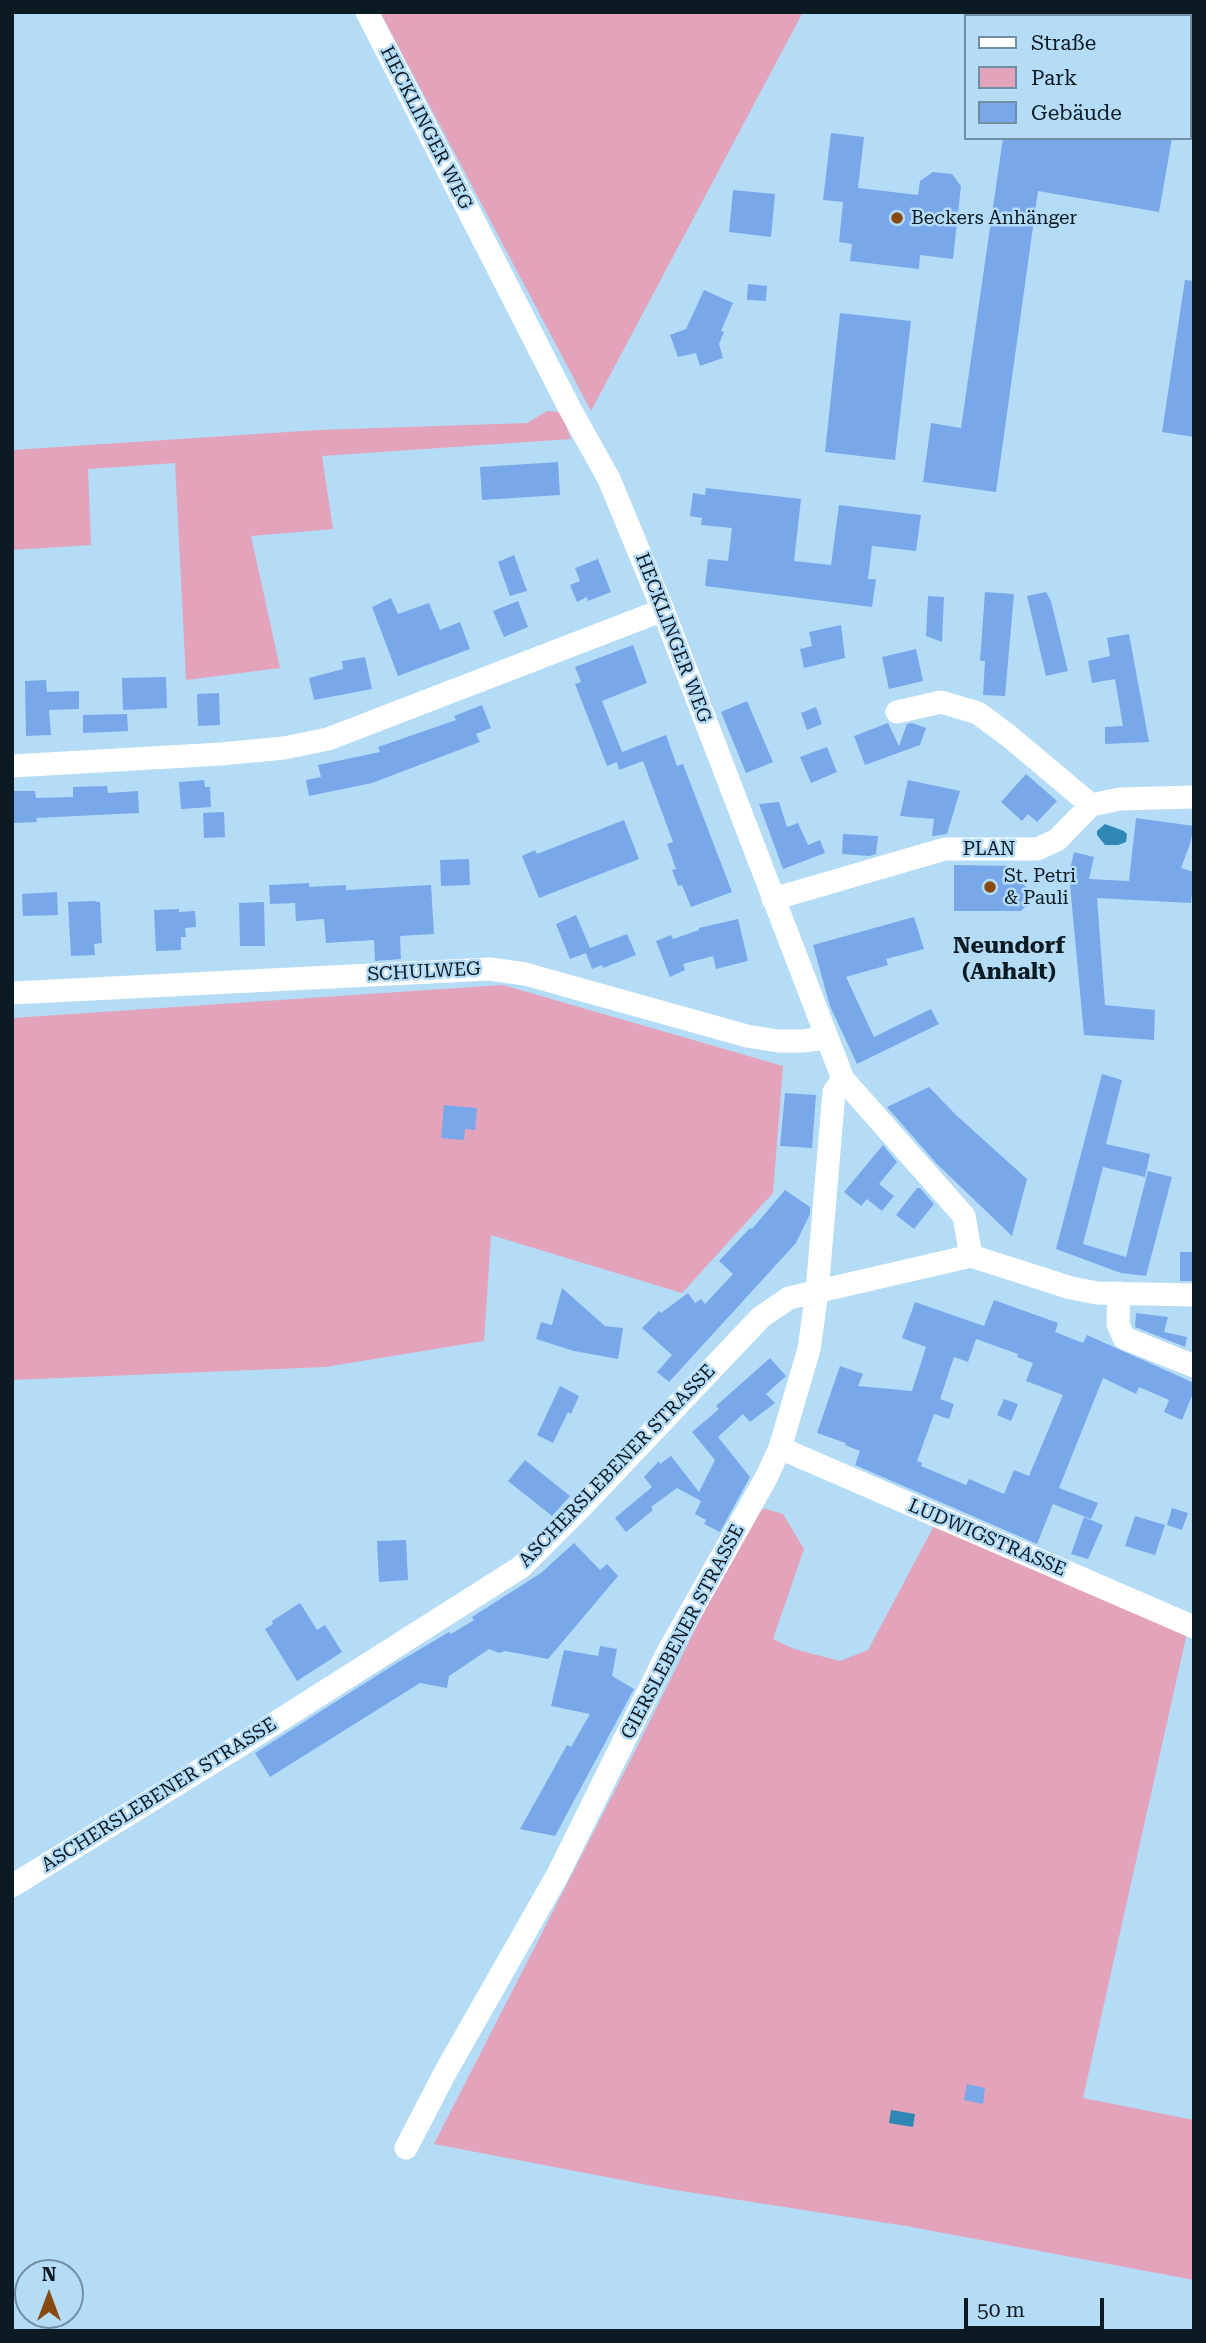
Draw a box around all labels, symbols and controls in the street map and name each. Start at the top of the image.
legend [964,14,1192,140]
text: Straße [1031,31,1096,55]
street label: HECKLINGER WEG [375,43,477,213]
text: Park [1031,66,1077,90]
text: Gebäude [1031,101,1122,125]
place label: Beckers Anhänger [911,207,1077,229]
marker: Beckers Anhänger [889,210,905,226]
street label: HECKLINGER WEG [630,550,716,726]
street label: PLAN [963,838,1015,860]
place label: St. Petri & Pauli [1004,865,1076,909]
marker: St. Petri & Pauli [982,879,998,895]
district label: Neundorf (Anhalt) [953,932,1065,986]
street label: SCHULWEG [367,958,481,986]
street label: ASCHERSLEBENER STRASSE [514,1360,720,1572]
street label: LUDWIGSTRASSE [905,1494,1069,1582]
street label: GIERSLEBENER STRASSE [617,1521,749,1743]
street label: ASCHERSLEBENER STRASSE [37,1713,281,1877]
north arrow [14,2259,84,2329]
text: N [42,2263,56,2286]
scale bar [968,2284,1108,2328]
text: 50 m [977,2298,1025,2322]

